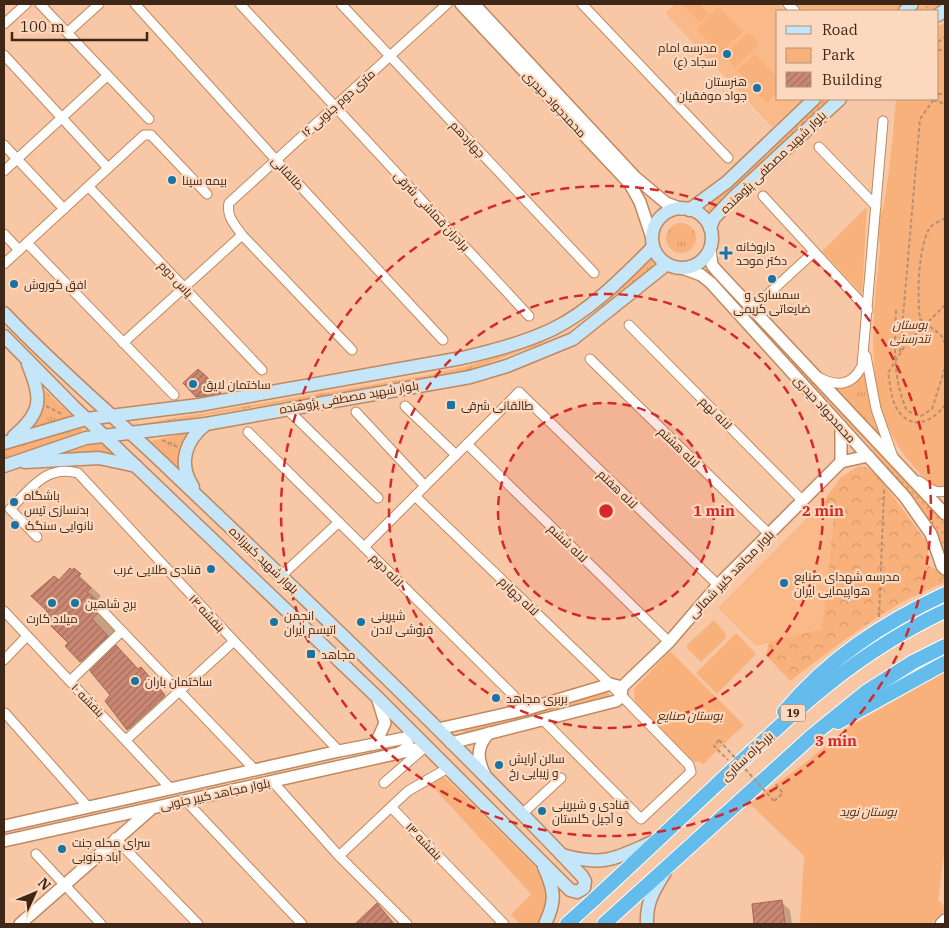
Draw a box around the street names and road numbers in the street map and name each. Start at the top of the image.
street label: ۱۶ متری دوم جنوبی [298,66,379,141]
street label: محمدجواد حیدری [520,68,590,140]
street label: بلوار شهید مصطفی پژوهنده [717,107,830,218]
street label: چهاردهم [446,118,489,162]
street label: طالقانی [269,153,307,193]
street label: برادران قماشی شرقی [391,168,473,254]
street label: یاس دوم [155,258,197,301]
street label: محمدجواد حیدری [791,372,859,446]
street label: بلوار شهید مصطفی پژوهنده [278,377,420,419]
street label: لاله نهم [696,394,735,433]
street label: لاله هشتم [654,424,703,471]
street label: لاله هفتم [594,466,641,512]
street label: لاله ششم [545,521,591,566]
street label: بلوار شهید کبیرزاده [226,523,302,597]
street label: بلوار مجاهد کبیر شمالی [685,527,777,621]
street label: لاله دوم [367,550,407,590]
street label: لاله چهارم [495,573,542,620]
street label: بنفشه ۱۴ [186,591,228,635]
street label: بنفشه ۱۰ [68,680,108,720]
road number: 19 [780,704,806,721]
street label: بزرگراه ستاری [718,728,776,784]
street label: بلوار مجاهد کبیر جنوبی [159,775,271,813]
street label: بنفشه ۱۳ [403,819,445,863]

